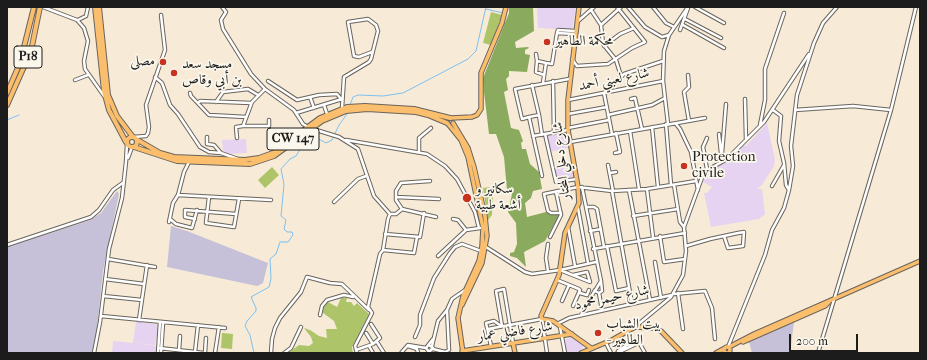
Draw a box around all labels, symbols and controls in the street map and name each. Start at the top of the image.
place label: محكمة الطاهير [555,34,613,50]
marker: محكمة الطاهير [542,37,552,47]
road number: P18 [14,46,42,68]
place label: مصلى [130,54,155,70]
marker: مصلى [158,57,168,67]
place label: مسجد سعد بن أبي وقاص [182,57,242,90]
street label: شارع لعبني أحمد [577,65,651,95]
marker: مسجد سعد بن أبي وقاص [169,68,179,78]
street label: شارع دخلي المختار [550,121,574,201]
road number: CW 147 [267,128,319,150]
place label: Protection civile [692,150,756,182]
marker: Protection civile [679,161,689,171]
place label: سكانير و أشعة طبية [476,182,521,214]
marker: سكانير و أشعة طبية [461,192,473,204]
street label: شارع حيمر محمود [573,282,651,314]
place label: بيت الشباب - الطاهير [606,317,661,350]
street label: شارع فاضلي عمار [477,318,553,346]
scale bar [791,326,860,352]
marker: بيت الشباب - الطاهير [593,328,603,338]
text: 200 m [796,334,828,348]

